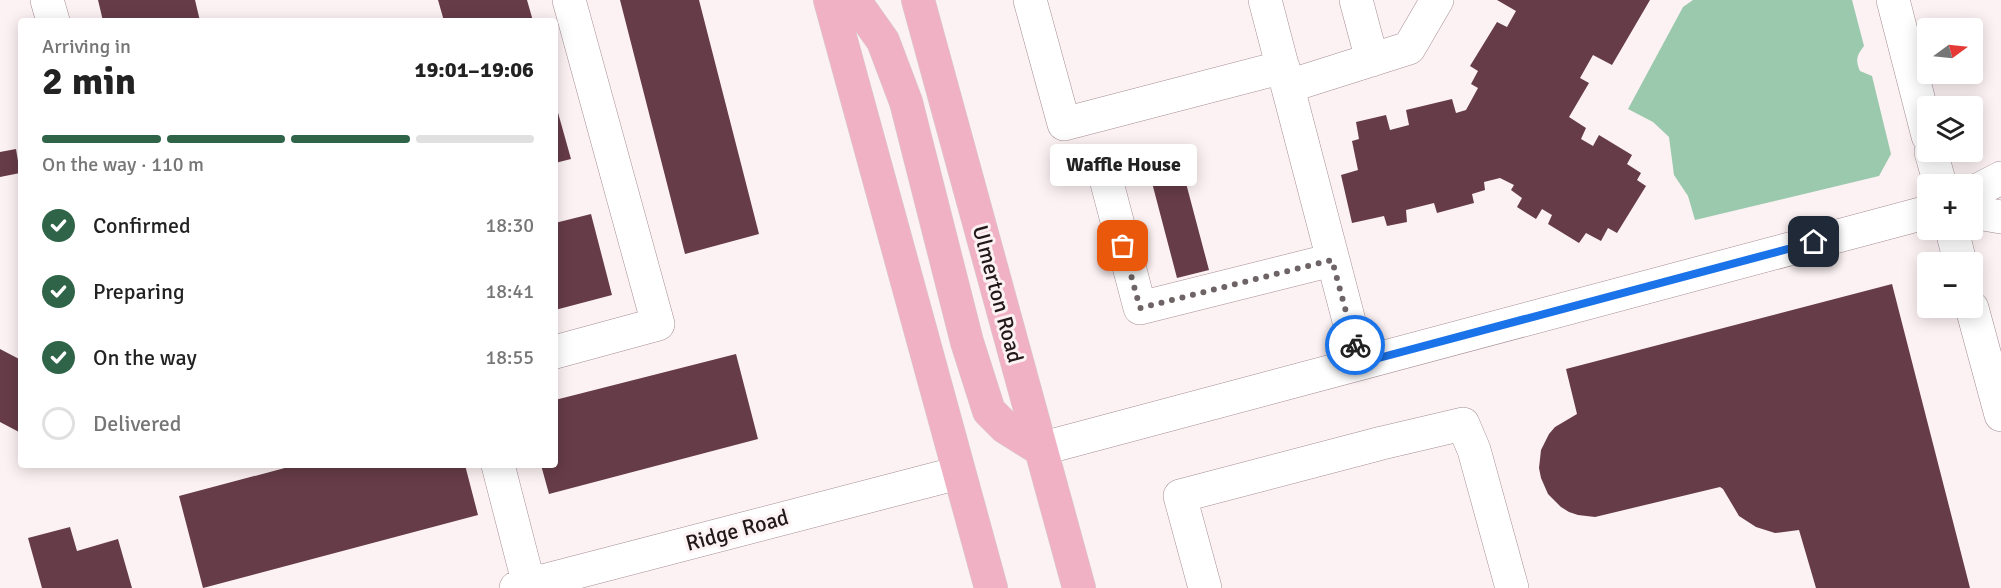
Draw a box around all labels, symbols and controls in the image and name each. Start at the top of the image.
north arrow [1917,18,1983,84]
map controls [1917,18,1983,318]
text: Arriving in [42,34,131,59]
text: 19:01–19:06 [415,56,534,83]
text: 2 min [42,57,136,105]
button: layers [1917,96,1983,162]
callout: Waffle House [1050,144,1196,186]
text: On the way · 110 m [42,152,204,177]
text: Waffle House [1066,152,1181,177]
button: + [1917,174,1983,240]
icon: check [42,209,75,242]
text: Confirmed [93,212,191,239]
text: 18:30 [485,213,534,238]
pin [1788,216,1839,267]
pin [1097,220,1148,271]
street label: Ulmerton Road [967,222,1029,366]
icon: home [1797,225,1830,258]
icon: bag [1106,229,1139,262]
button: − [1917,252,1983,318]
icon: check [42,275,75,308]
text: Preparing [93,278,185,305]
text: 18:41 [485,279,534,304]
courier [1325,315,1385,375]
icon: bike [1339,329,1372,362]
icon: check [42,341,75,374]
text: On the way [93,344,197,371]
text: 18:55 [485,345,534,370]
text: Delivered [93,410,181,437]
street label: Ridge Road [683,503,791,557]

